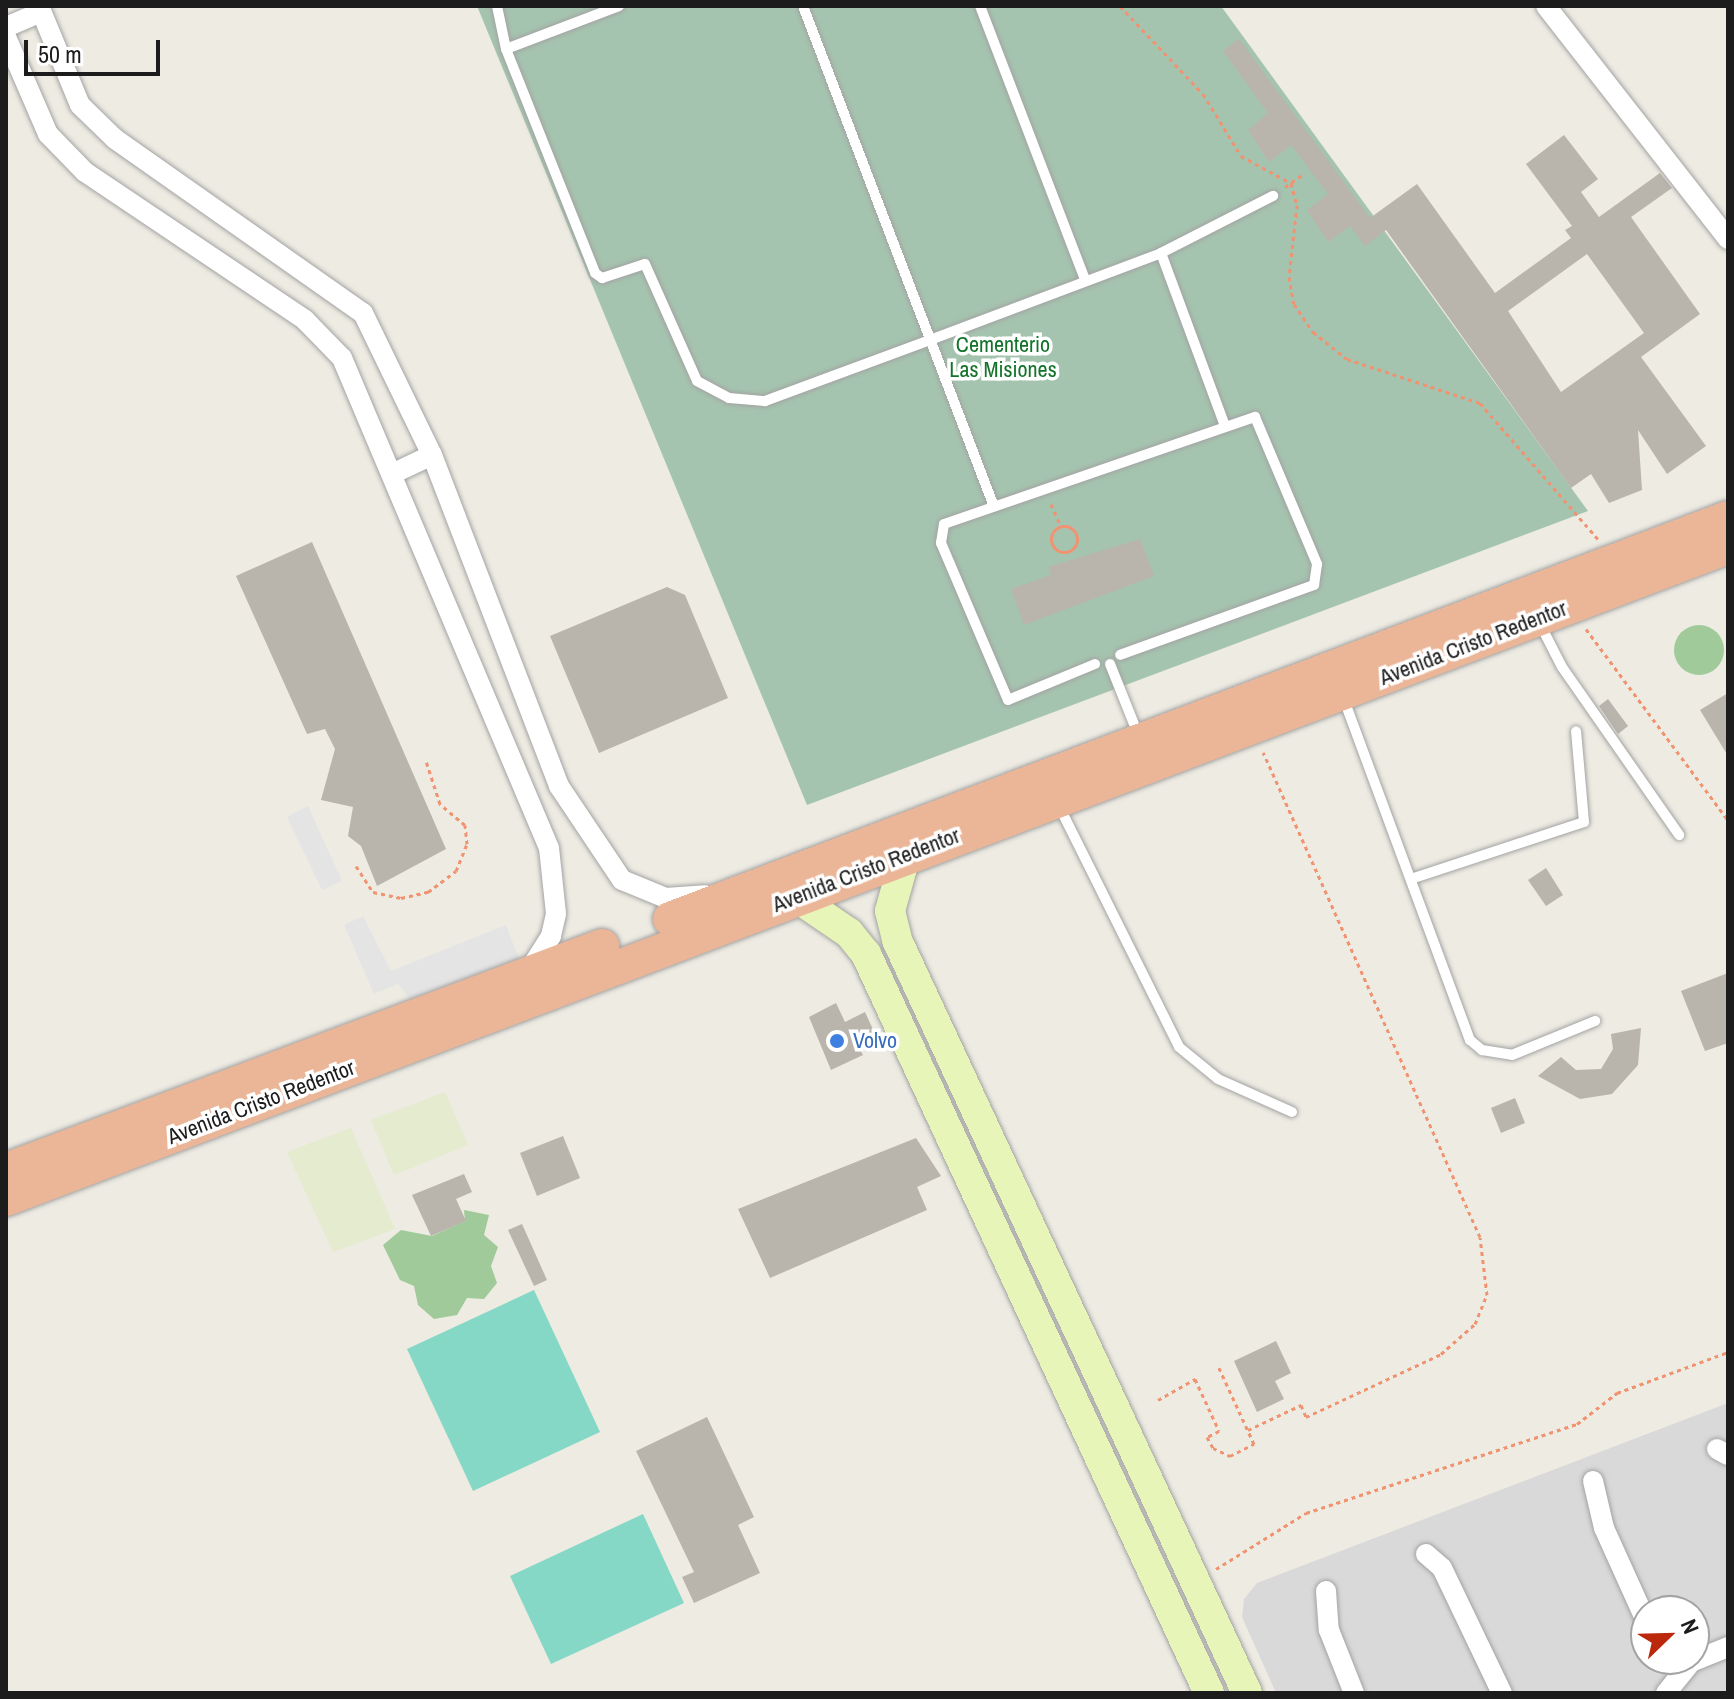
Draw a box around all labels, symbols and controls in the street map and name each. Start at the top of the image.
scale bar [28,24,164,74]
text: 50 m [38,38,82,70]
park label: Cementerio Las Misiones [949,331,1057,382]
street label: Avenida Cristo Redentor [1376,595,1570,691]
street label: Avenida Cristo Redentor [769,822,963,918]
place label: Volvo [853,1028,897,1054]
marker: Volvo [828,1032,846,1050]
street label: Avenida Cristo Redentor [164,1054,358,1150]
north arrow [1630,1595,1710,1675]
text: N [1674,1615,1707,1638]

